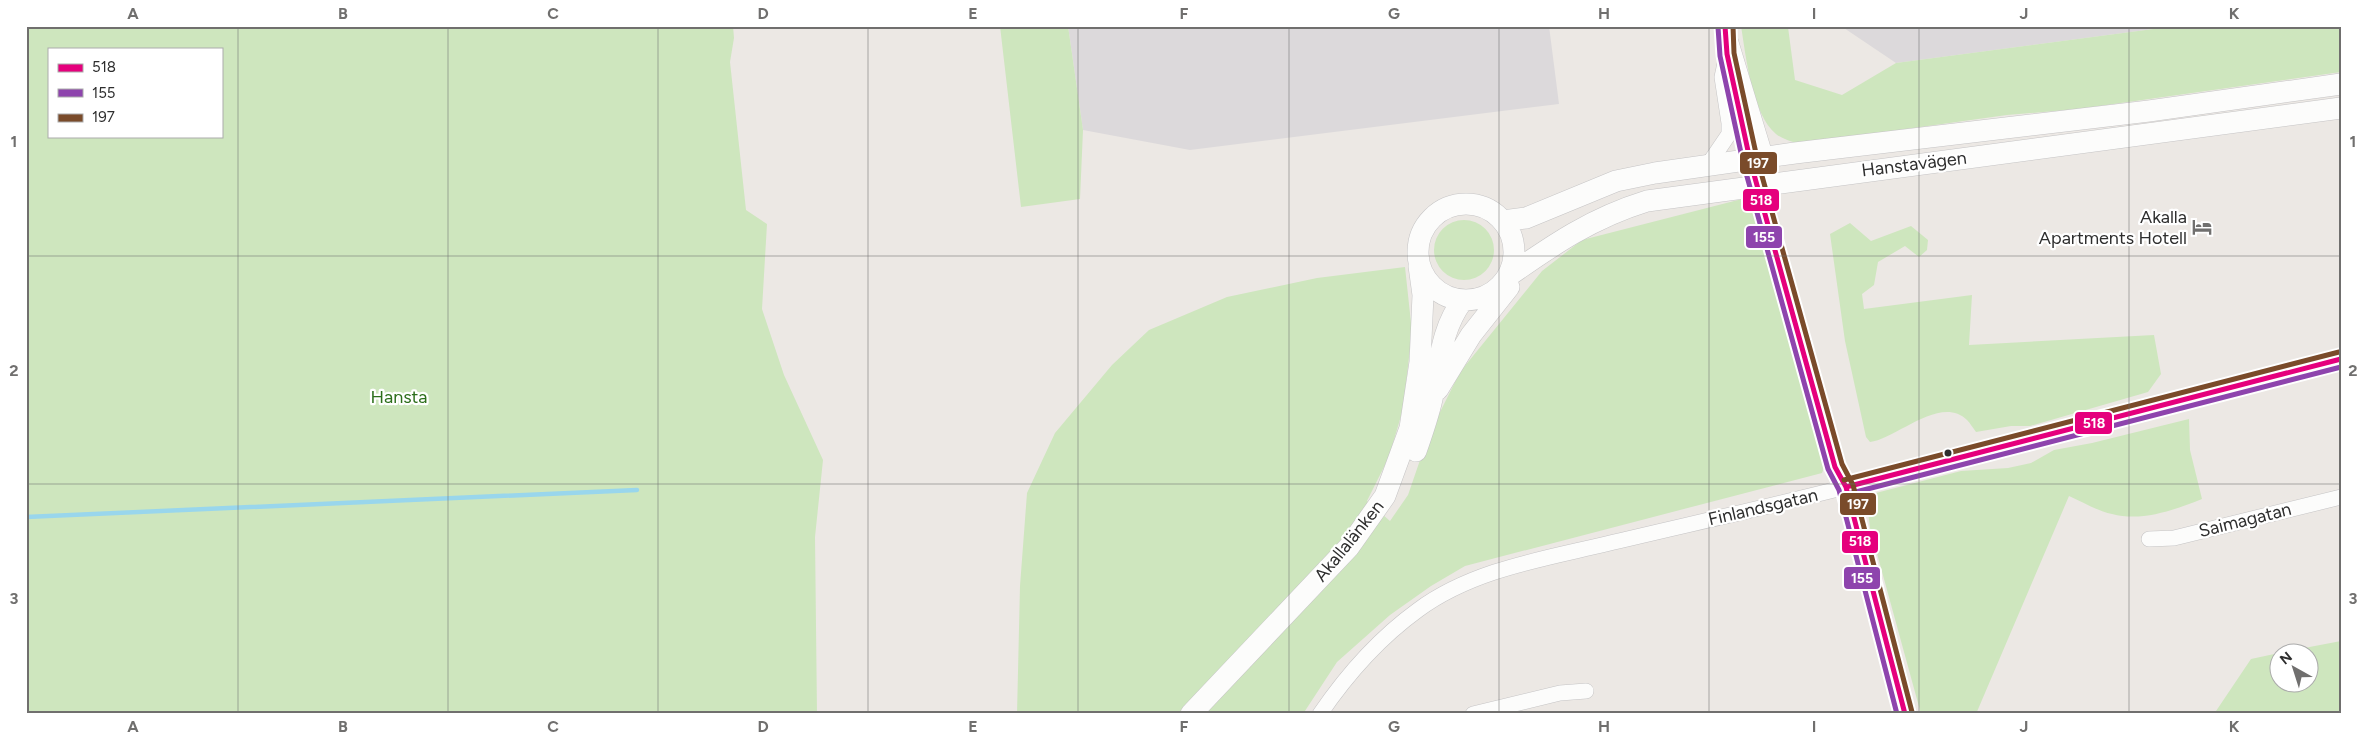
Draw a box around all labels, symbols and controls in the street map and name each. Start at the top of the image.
text: A [127,4,139,23]
text: B [338,4,348,23]
text: C [547,4,559,23]
text: D [757,4,769,23]
text: E [968,4,978,23]
text: F [1180,4,1189,23]
text: G [1388,4,1400,23]
text: H [1598,4,1610,23]
text: I [1812,4,1816,23]
text: J [2020,4,2028,23]
text: K [2229,4,2240,23]
legend [48,48,222,138]
text: 518 [92,58,116,76]
text: 155 [92,84,115,102]
text: 197 [92,108,115,126]
text: 1 [11,132,17,151]
text: 1 [2350,132,2356,151]
street label: Hanstavägen [1860,147,1968,181]
line badge: 197 [1739,151,1778,175]
text: 197 [1747,155,1769,172]
line badge: 518 [1742,188,1780,212]
text: 518 [1750,192,1772,209]
place label: Akalla Apartments Hotell [2039,206,2187,249]
hotel icon: Akalla Apartments Hotell [2191,216,2213,238]
line badge: 155 [1745,225,1783,249]
text: 155 [1753,229,1775,246]
text: 2 [9,361,19,380]
text: 2 [2348,361,2358,380]
park label: Hansta [370,386,428,408]
line badge: 518 [2074,411,2113,435]
text: 518 [2083,415,2105,432]
unlabelled marker [1943,448,1953,458]
street label: Finlandsgatan [1706,484,1820,530]
line badge: 197 [1839,492,1877,516]
street label: Akallalänken [1309,496,1389,586]
text: 197 [1847,496,1869,513]
street label: Saimagatan [2196,498,2294,542]
line badge: 518 [1841,530,1879,554]
text: 518 [1849,533,1871,550]
line badge: 155 [1843,566,1881,590]
text: 155 [1851,570,1873,587]
text: 3 [10,589,19,608]
text: 3 [2349,589,2358,608]
north arrow [2270,642,2320,692]
text: N [2277,648,2296,668]
text: A [127,717,139,736]
text: B [338,717,348,736]
text: C [547,717,559,736]
text: D [757,717,769,736]
text: E [968,717,978,736]
text: F [1180,717,1189,736]
text: G [1388,717,1400,736]
text: H [1598,717,1610,736]
text: I [1812,717,1816,736]
text: J [2020,717,2028,736]
text: K [2229,717,2240,736]

